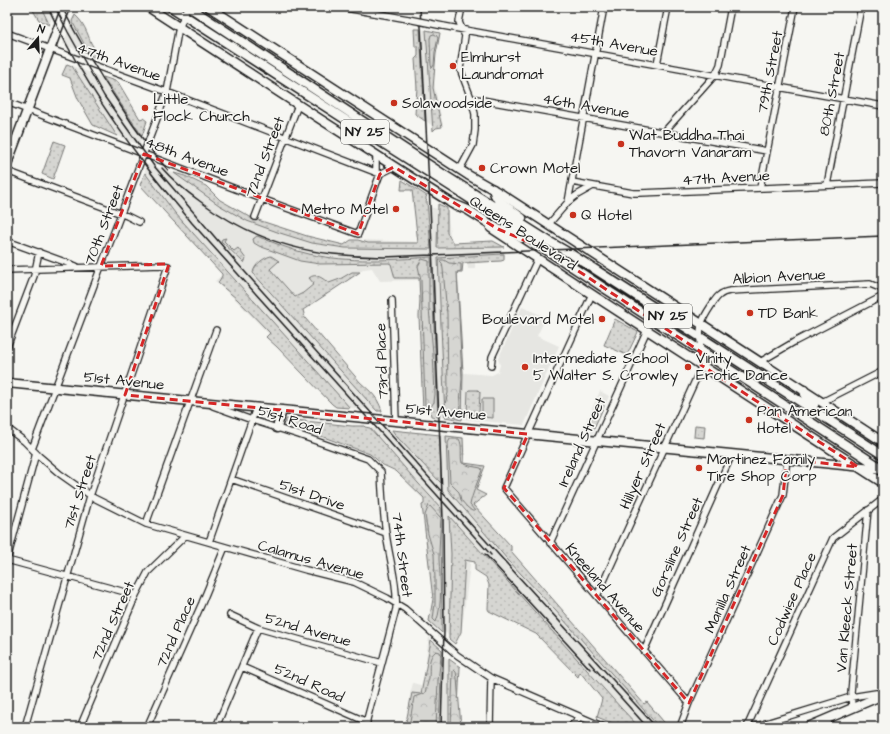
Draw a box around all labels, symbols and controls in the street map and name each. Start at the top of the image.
north arrow [18,18,58,58]
text: N [35,21,47,37]
street label: 45th Avenue [568,26,660,62]
street label: 79th Street [752,29,788,115]
street label: 47th Avenue [74,37,164,87]
place label: Elmhurst Laundromat [461,47,544,85]
street label: 80th Street [814,50,850,138]
marker: Elmhurst Laundromat [448,61,458,71]
street label: 46th Avenue [541,88,631,124]
place label: Little Flock Church [153,89,250,127]
place label: Solawoodside [402,93,492,114]
marker: Solawoodside [389,98,399,108]
marker: Little Flock Church [140,103,150,113]
street label: 72nd Street [240,113,290,201]
road number: NY 25 [341,120,389,144]
place label: Wat Buddha Thai Thavorn Vanaram [629,125,751,163]
street label: 48th Avenue [142,131,232,183]
marker: Wat Buddha Thai Thavorn Vanaram [616,139,626,149]
place label: Crown Motel [490,158,580,179]
marker: Crown Motel [477,163,487,173]
street label: 47th Avenue [682,165,770,191]
street label: 70th Street [79,182,129,268]
street label: Queens Boulevard [465,190,581,276]
place label: Metro Motel [301,199,388,220]
marker: Metro Motel [391,204,401,214]
place label: Q Hotel [581,205,632,226]
marker: Q Hotel [568,210,578,220]
street label: Albion Avenue [732,264,826,290]
place label: TD Bank [758,303,818,324]
road number: NY 25 [644,304,692,328]
marker: TD Bank [745,308,755,318]
place label: Boulevard Motel [482,309,594,330]
marker: Boulevard Motel [597,314,607,324]
street label: 73rd Place [370,323,394,399]
place label: Intermediate School 5 Walter S. Crowley [533,348,678,387]
place label: Vinity Erotic Dance [696,348,788,386]
marker: Intermediate School 5 Walter S. Crowley [520,362,530,372]
marker: Vinity Erotic Dance [683,362,693,372]
street label: 51st Avenue [83,366,165,396]
street label: Ireland Street [553,394,611,490]
street label: 51st Avenue [405,398,487,426]
street label: 51st Road [255,400,325,440]
place label: Pan American Hotel [757,401,853,439]
marker: Pan American Hotel [744,415,754,425]
street label: Hillyer Street [614,419,672,513]
place label: Martinez Family Tire Shop Corp [707,449,817,487]
street label: 71st Street [58,452,102,532]
marker: Martinez Family Tire Shop Corp [694,463,704,473]
street label: 51st Drive [276,474,348,516]
street label: Gorsline Street [646,494,708,600]
street label: 74th Street [386,511,418,599]
street label: Calamus Avenue [255,535,367,585]
street label: Kneeland Avenue [560,539,650,637]
street label: Manilla Street [699,542,757,636]
street label: Van Kleeck Street [831,543,863,673]
street label: Codwise Place [762,549,822,649]
street label: 72nd Street [86,578,140,664]
street label: 72nd Place [151,593,201,671]
street label: 52nd Avenue [262,608,354,652]
street label: 52nd Road [271,658,348,708]

